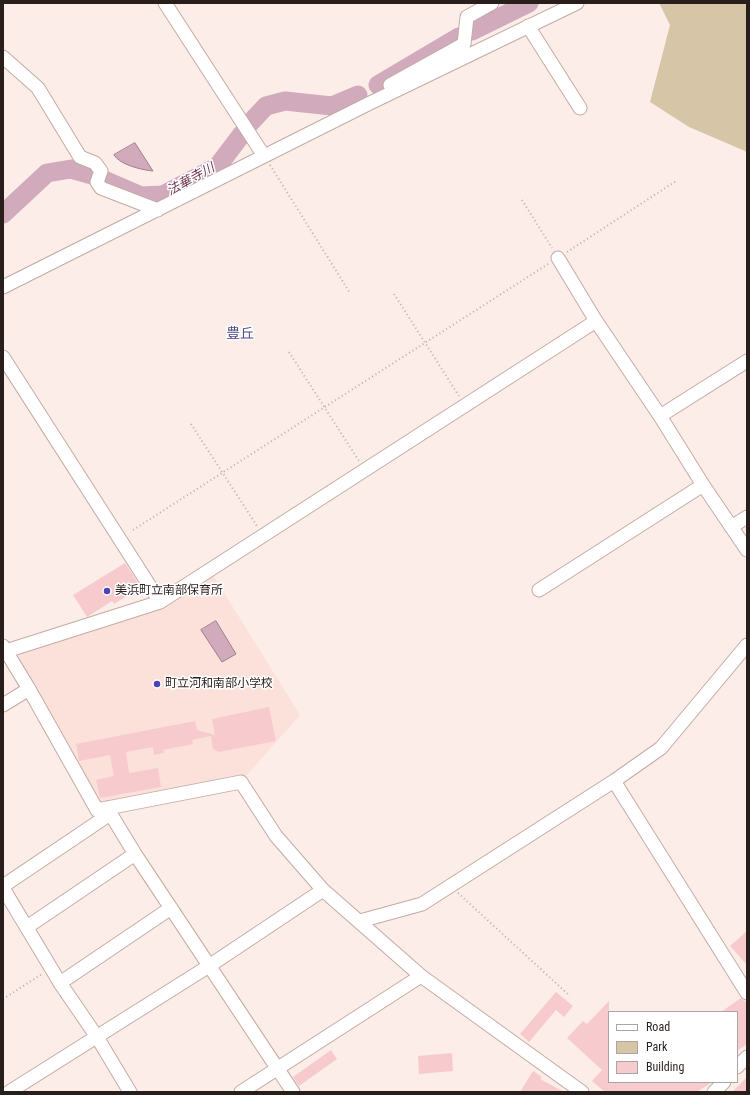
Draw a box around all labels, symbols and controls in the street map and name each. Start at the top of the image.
water label: 法華寺川 [164,161,218,199]
district label: 豊丘 [226,326,254,342]
place label: 美浜町立南部保育所 [115,584,223,598]
marker: 美浜町立南部保育所 [102,586,112,596]
place label: 町立河和南部小学校 [165,677,273,691]
marker: 町立河和南部小学校 [152,679,162,689]
legend [608,1011,738,1083]
text: Road [646,1020,670,1034]
text: Park [646,1040,667,1054]
text: Building [646,1060,684,1074]

